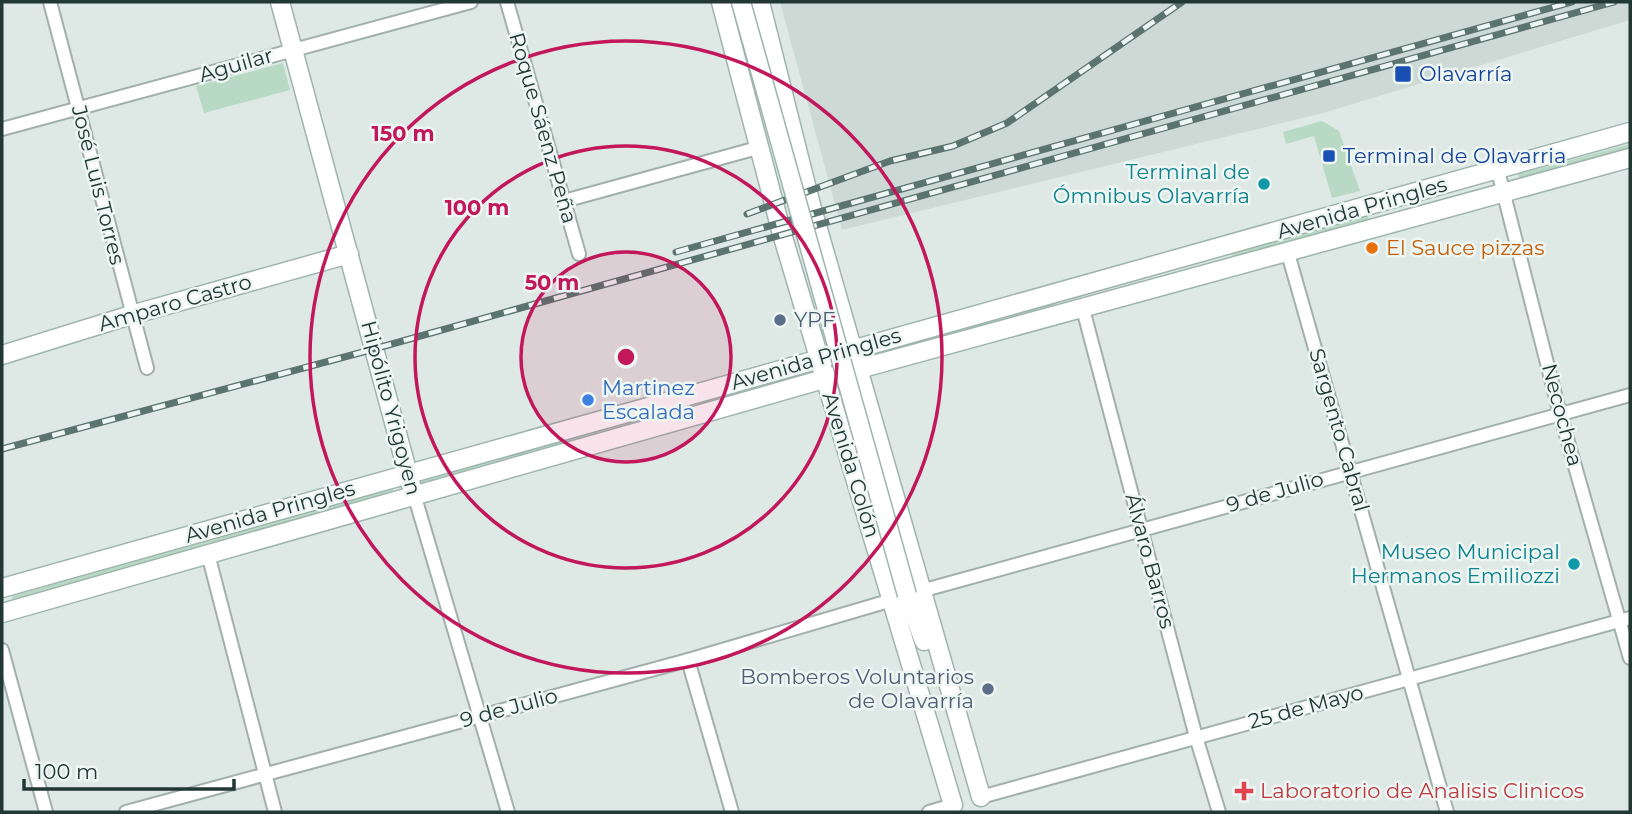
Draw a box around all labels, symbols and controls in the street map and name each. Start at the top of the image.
street label: Roque Sáenz Peña [504,30,583,226]
street label: Aguilar [196,42,276,87]
place label: Olavarría [1419,61,1512,86]
marker: Olavarría [1393,64,1413,84]
street label: José Luis Torres [66,102,130,267]
text: 150 m [372,121,434,146]
place label: Terminal de Olavarria [1343,143,1566,168]
marker: Terminal de Olavarria [1321,148,1337,164]
place label: Terminal de Ómnibus Olavarría [1053,159,1250,208]
street label: Avenida Pringles [1274,171,1450,244]
marker: Terminal de Ómnibus Olavarría [1256,176,1272,192]
text: 100 m [445,195,509,220]
place label: El Sauce pizzas [1386,235,1544,260]
marker: El Sauce pizzas [1364,240,1380,256]
street label: Amparo Castro [96,269,254,336]
text: 50 m [525,270,579,295]
place label: YPF [794,307,835,332]
marker: YPF [772,312,788,328]
street label: Hipólito Yrigoyen [356,318,427,498]
street label: Avenida Pringles [728,322,904,395]
centre of rings [614,345,638,369]
street label: Sargento Cabral [1304,345,1375,514]
street label: Necochea [1537,361,1588,469]
place label: Martinez Escalada [602,375,695,424]
street label: Avenida Colón [817,389,885,541]
marker: Martinez Escalada [580,392,596,408]
street label: 9 de Julio [1223,466,1326,517]
street label: Avenida Pringles [182,475,358,548]
street label: Álvaro Barros [1120,491,1181,631]
place label: Museo Municipal Hermanos Emiliozzi [1351,539,1560,588]
marker: Museo Municipal Hermanos Emiliozzi [1566,556,1582,572]
place label: Bomberos Voluntarios de Olavarría [740,664,974,713]
street label: 25 de Mayo [1246,679,1366,734]
marker: Bomberos Voluntarios de Olavarría [980,681,996,697]
street label: 9 de Julio [457,683,560,733]
scale bar [24,748,234,792]
text: 100 m [35,759,98,784]
place label: Laboratorio de Analisis Clinicos [1260,778,1584,803]
marker: Laboratorio de Analisis Clinicos [1234,781,1254,801]

